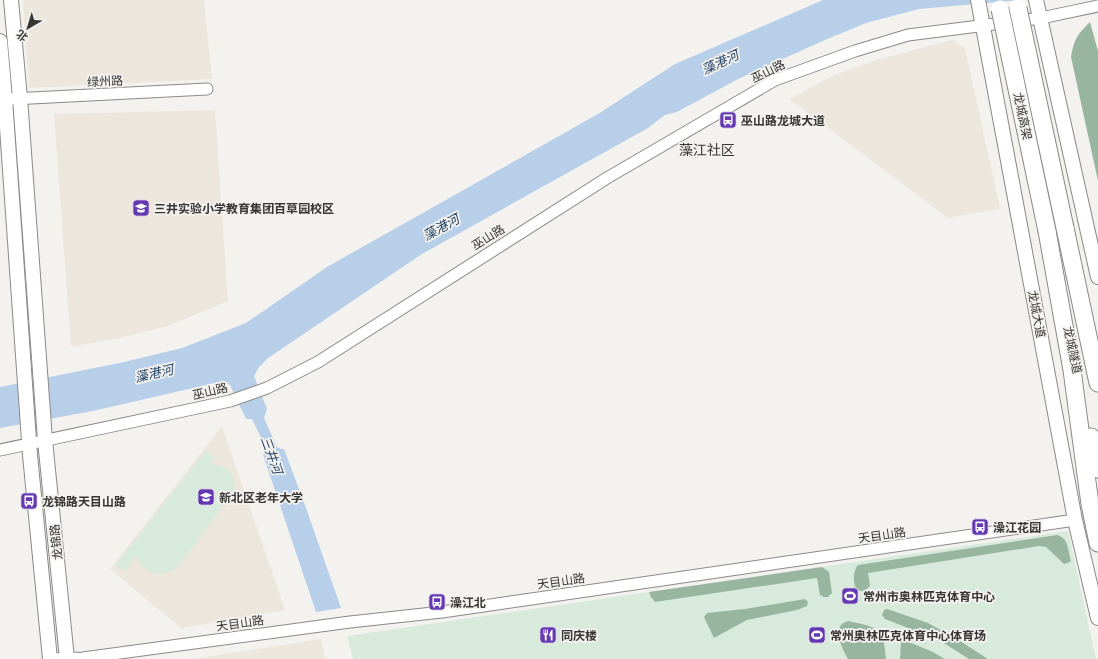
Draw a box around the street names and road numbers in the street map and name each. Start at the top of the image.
street label: 巫山路 [748,55,788,87]
street label: 绿州路 [87,71,123,91]
street label: 龙城高架 [1009,91,1037,141]
street label: 巫山路 [468,219,508,255]
street label: 龙城大道 [1023,289,1051,339]
street label: 龙城隧道 [1059,325,1087,375]
street label: 巫山路 [190,378,230,404]
street label: 天目山路 [857,522,907,548]
street label: 龙锦路 [45,523,67,561]
street label: 天目山路 [536,568,586,594]
street label: 天目山路 [215,610,265,636]

